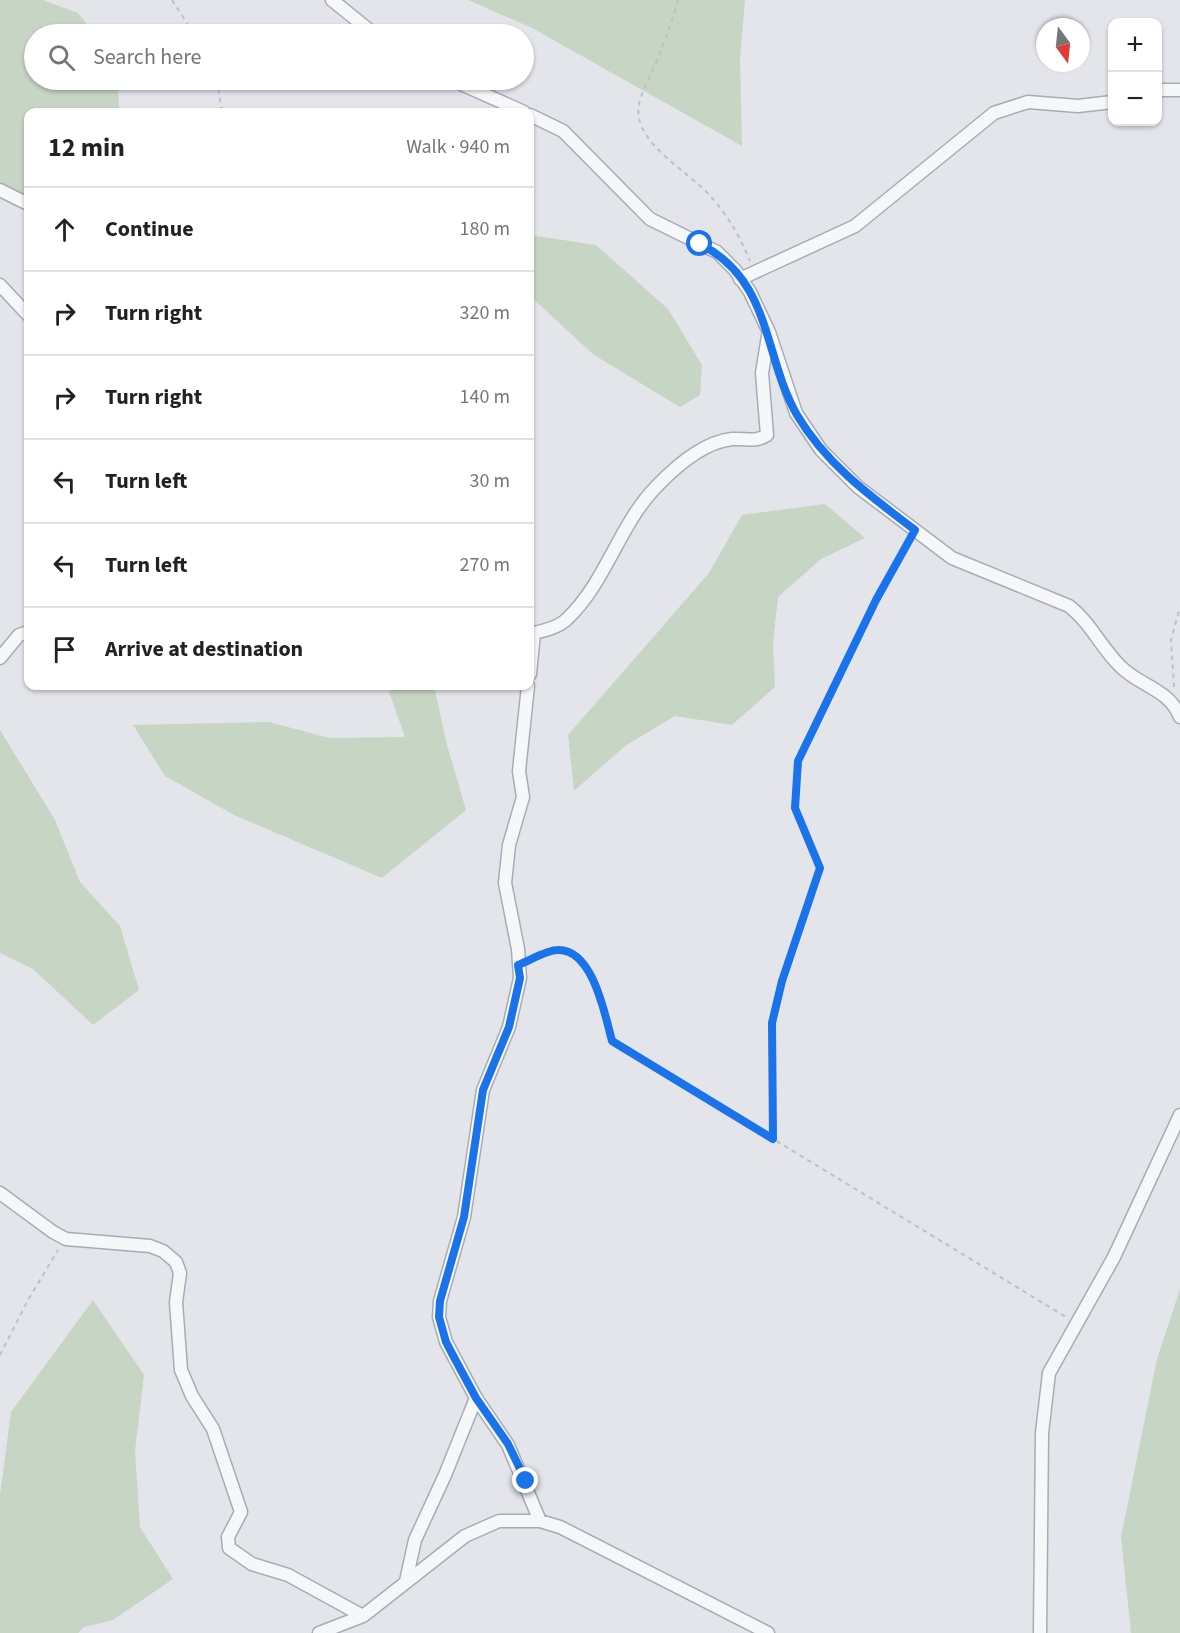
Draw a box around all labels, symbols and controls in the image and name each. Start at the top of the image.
north arrow [1036,18,1090,72]
map controls [1108,18,1162,126]
button: + [1108,18,1162,72]
search box [24,24,534,90]
icon: search [45,41,78,74]
text: Search here [93,41,201,73]
button: − [1108,72,1162,126]
text: 12 min [48,129,125,166]
text: Walk · 940 m [406,133,510,161]
icon: ahead [48,213,81,246]
text: Continue [105,213,194,245]
text: 180 m [460,215,510,243]
route start [686,230,712,256]
icon: right [48,297,81,330]
text: Turn right [105,297,202,329]
text: 320 m [460,299,510,327]
icon: right [48,381,81,414]
text: Turn right [105,381,202,413]
text: 140 m [460,383,510,411]
icon: left [48,465,81,498]
text: Turn left [105,465,187,497]
text: 30 m [470,467,510,495]
icon: left [48,549,81,582]
text: Turn left [105,549,187,581]
text: 270 m [460,551,510,579]
icon: arrive [48,633,81,666]
text: Arrive at destination [105,633,303,665]
route end [512,1467,538,1493]

